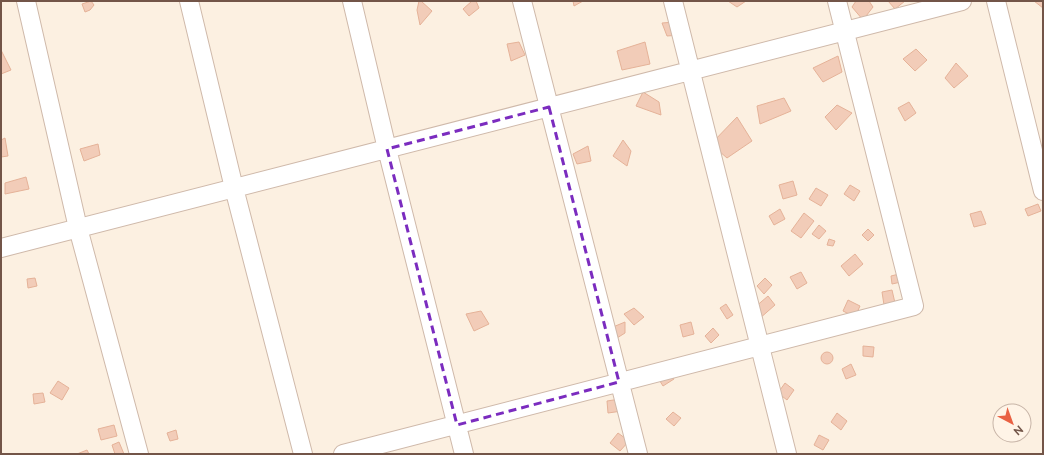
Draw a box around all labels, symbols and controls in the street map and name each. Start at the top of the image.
north arrow [992,403,1032,443]
text: N [1011,423,1026,438]

